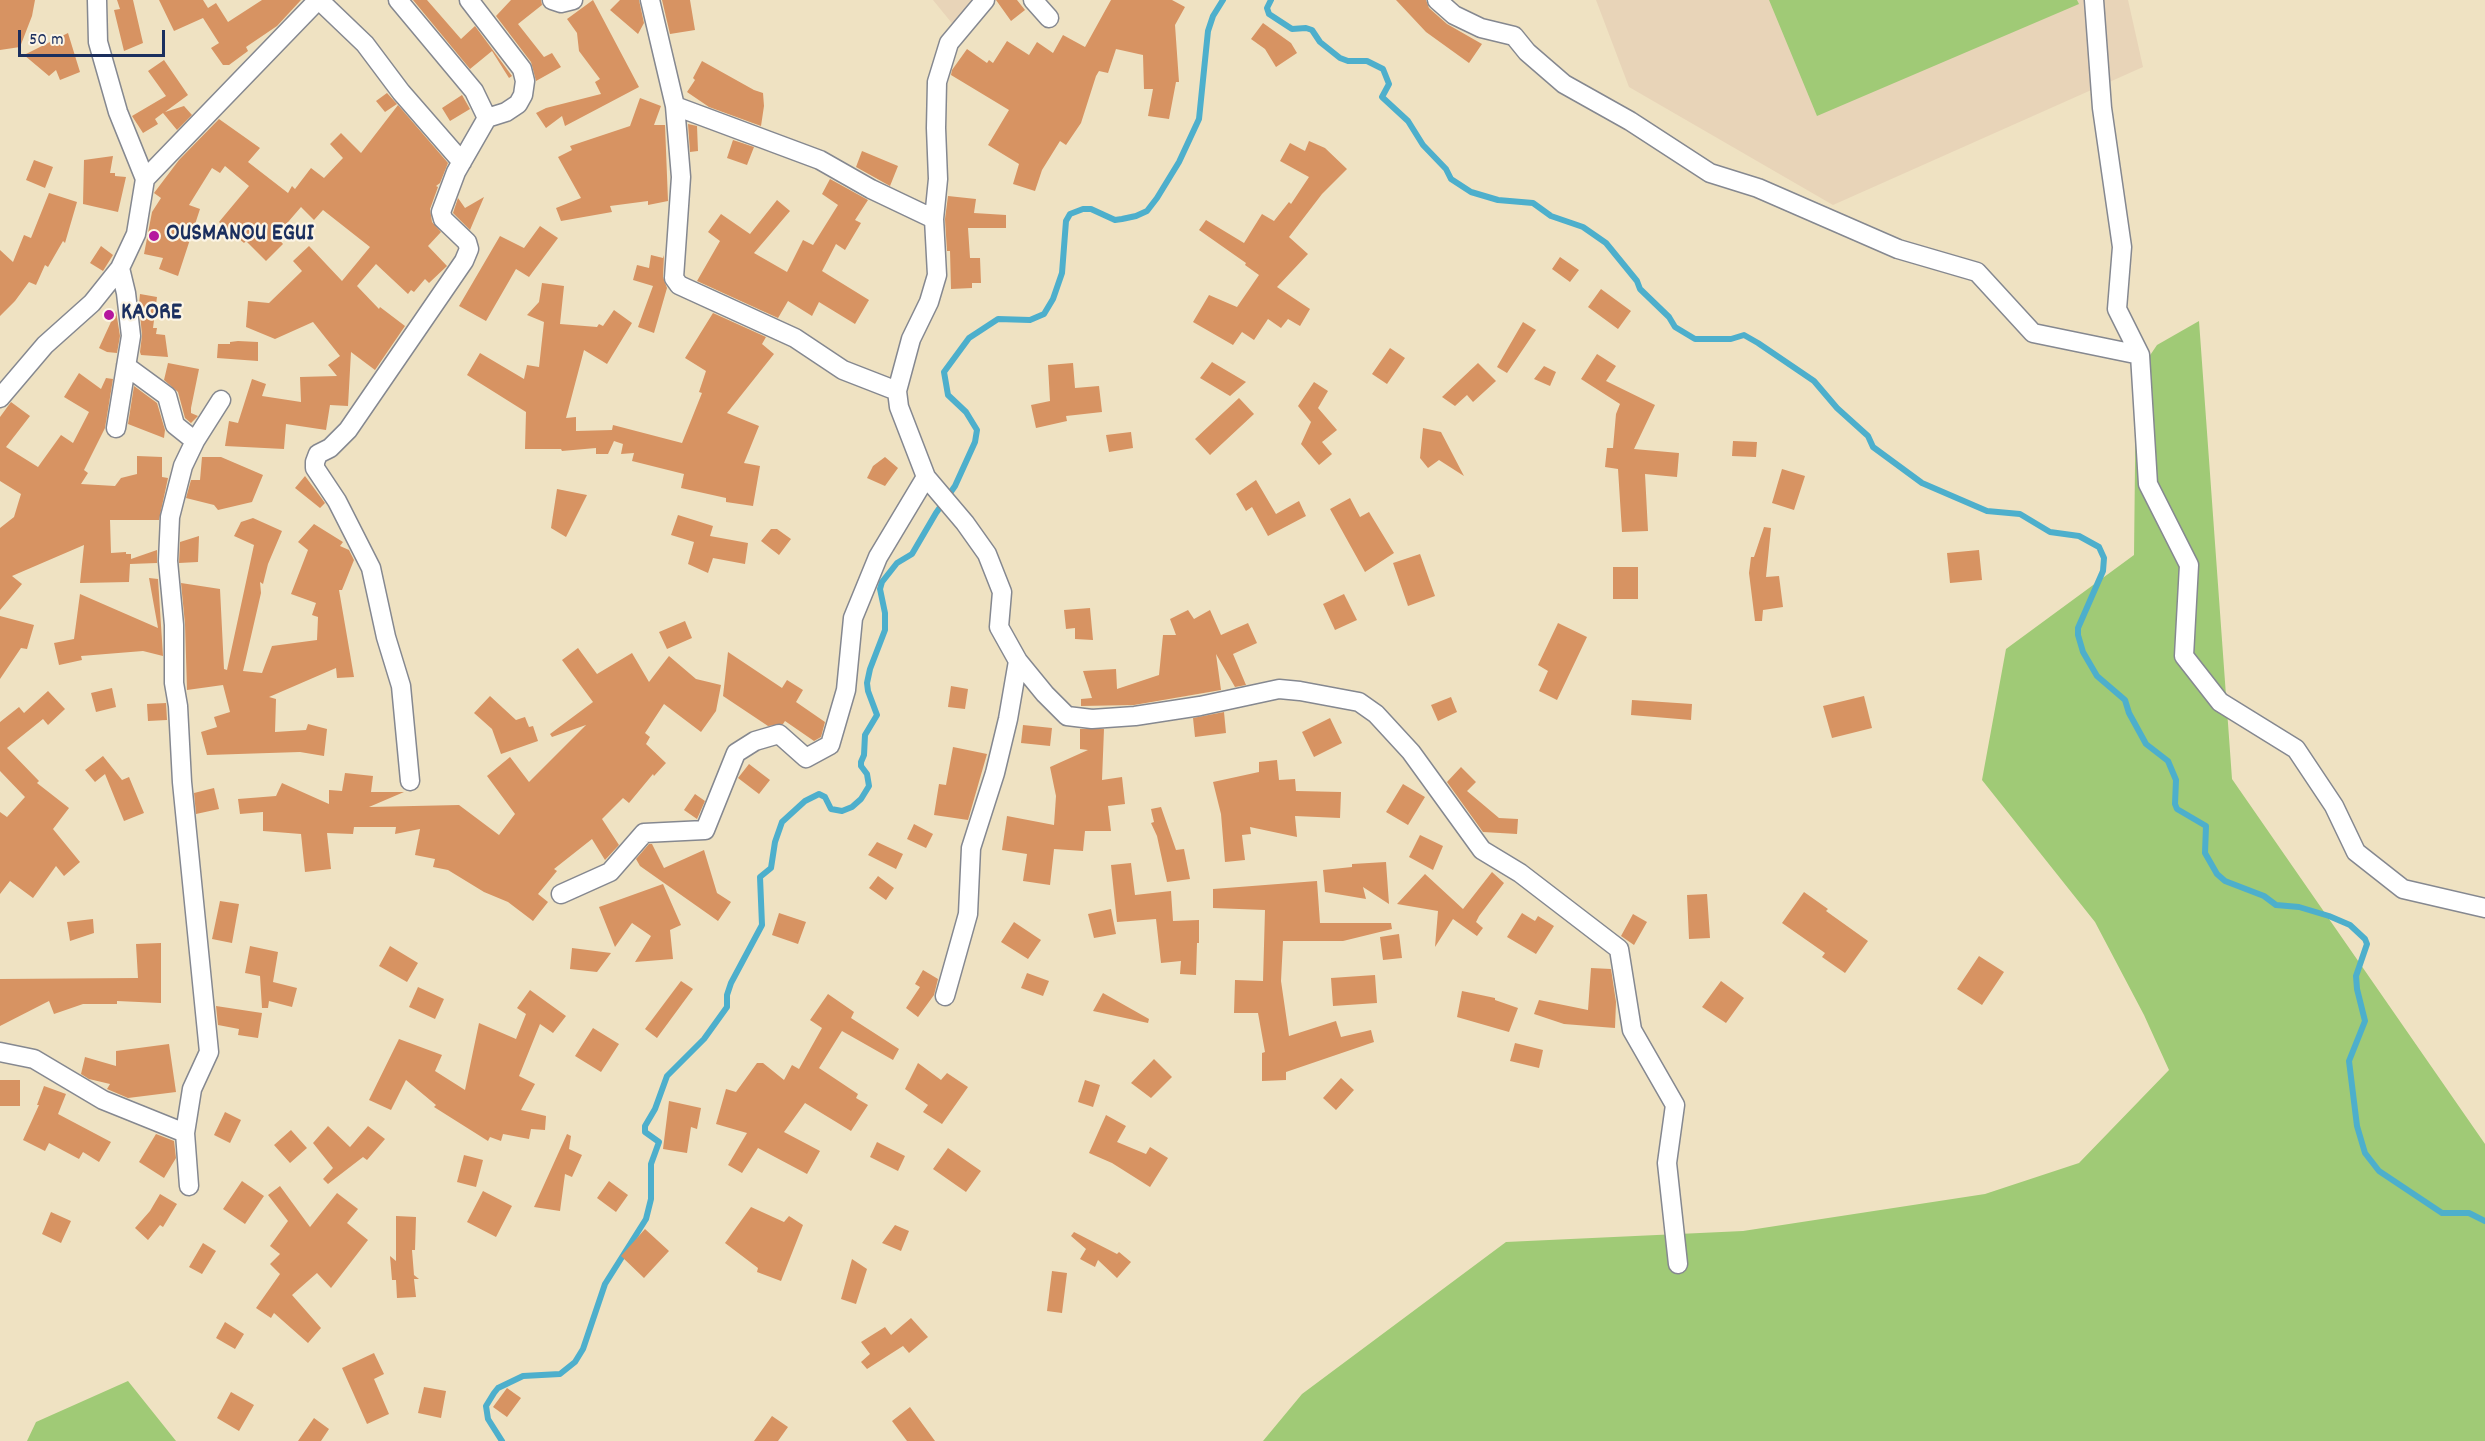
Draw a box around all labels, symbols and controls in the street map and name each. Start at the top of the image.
scale bar [21,18,168,56]
text: 50 m [29,28,64,53]
place label: OUSMANOU EGUI [166,222,314,250]
marker: OUSMANOU EGUI [147,229,161,243]
place label: KAORE [121,301,182,329]
marker: KAORE [102,308,116,322]

